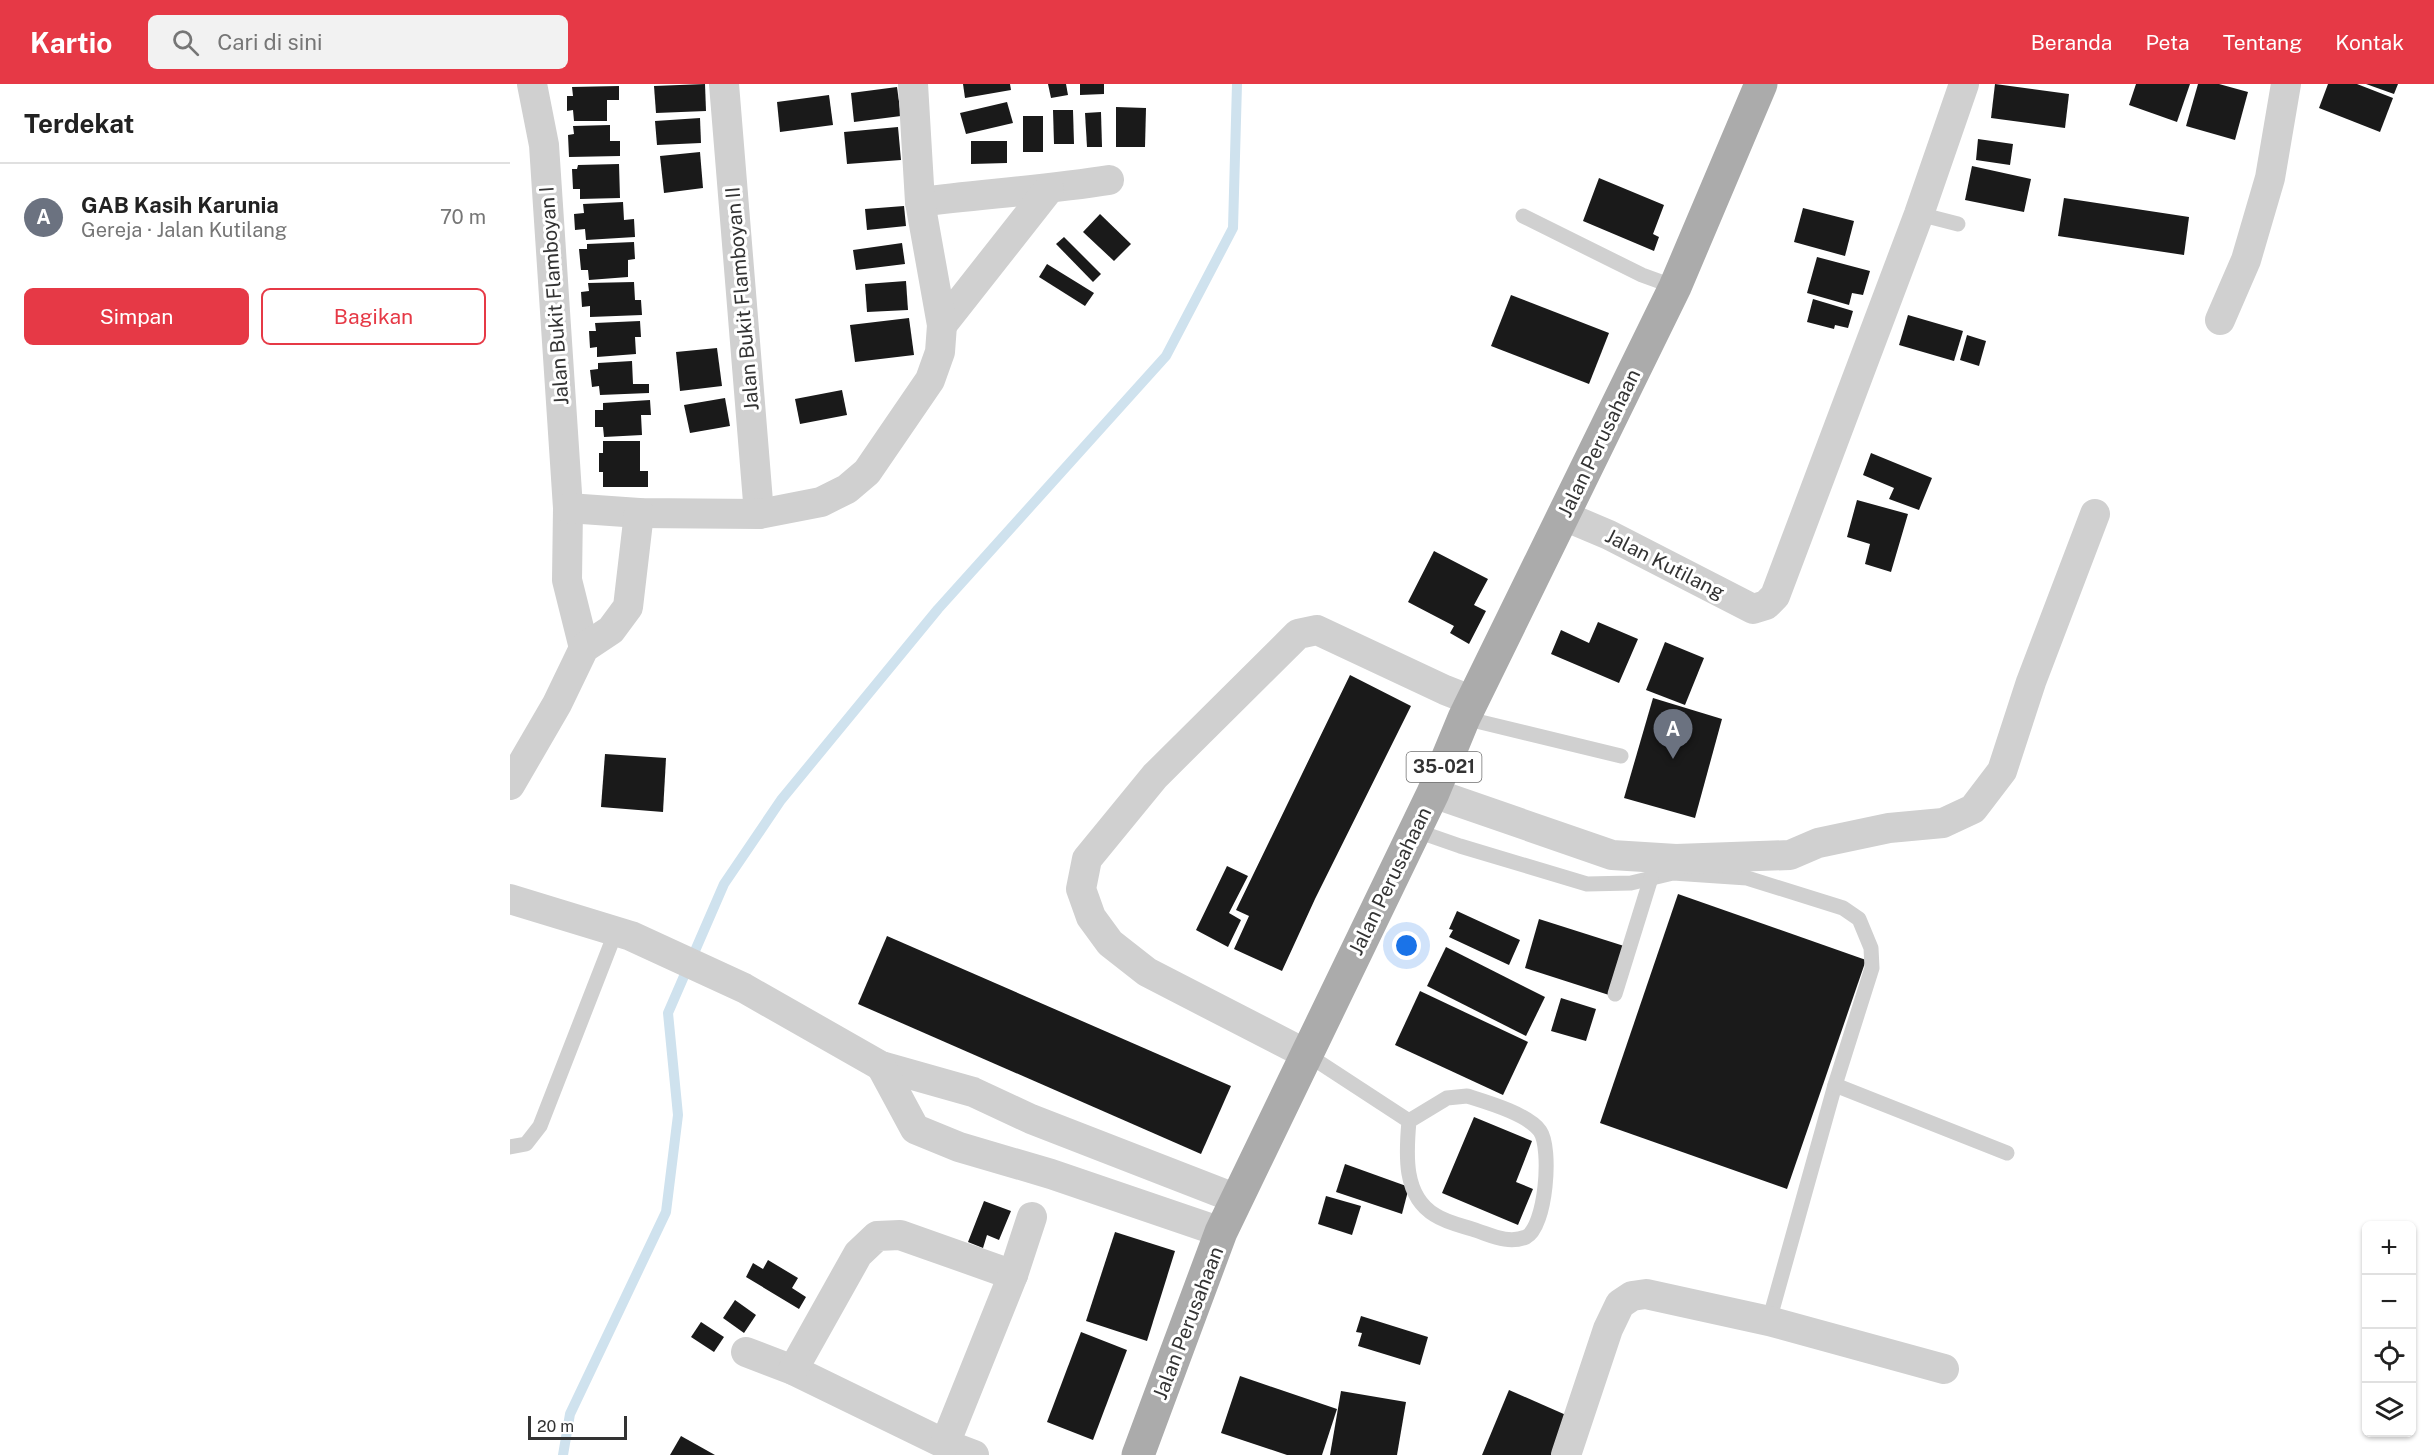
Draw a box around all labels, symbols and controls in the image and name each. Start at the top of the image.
search box [148,15,568,69]
text: Kartio [30,26,112,59]
icon: search [169,26,202,59]
text: Cari di sini [217,29,322,55]
text: Beranda [2031,30,2112,55]
text: Peta [2145,30,2190,55]
text: Tentang [2223,30,2302,55]
text: Kontak [2335,30,2404,55]
text: Terdekat [24,108,134,139]
street label: Jalan Bukit Flamboyan I [534,186,574,406]
street label: Jalan Bukit Flamboyan II [720,186,764,412]
text: GAB Kasih Karunia [81,192,279,218]
text: A [36,205,51,229]
text: 70 m [440,205,486,229]
text: Gereja · Jalan Kutilang [81,218,287,242]
button: Simpan [24,288,249,345]
button: Bagikan [261,288,486,345]
street label: Jalan Perusahaan [1553,365,1645,521]
street label: Jalan Kutilang [1601,524,1729,604]
pin: A [1654,710,1692,759]
road number: 35-021 [1406,752,1482,782]
street label: Jalan Perusahaan [1344,803,1436,959]
your location [1392,931,1421,960]
map controls [2362,1221,2416,1437]
button: + [2362,1221,2416,1275]
street label: Jalan Perusahaan [1148,1243,1228,1403]
button: − [2362,1275,2416,1329]
button: locate [2362,1329,2416,1383]
button: layers [2362,1383,2416,1437]
scale bar [528,1413,627,1440]
text: 20 m [537,1417,574,1436]

